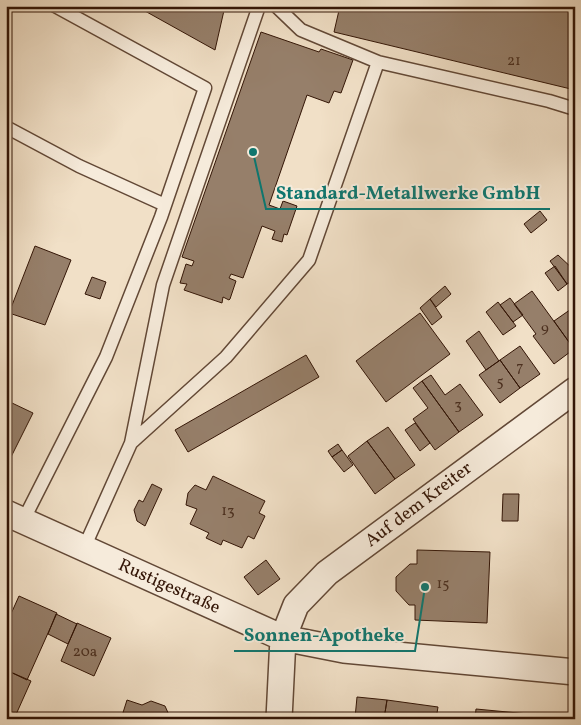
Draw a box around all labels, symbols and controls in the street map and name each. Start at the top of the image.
house number: 21 [507,51,521,72]
callout: Standard-Metallwerke GmbH [266,175,550,209]
text: Standard-Metallwerke GmbH [276,181,540,207]
house number: 9 [541,318,549,339]
house number: 7 [516,357,524,378]
house number: 5 [496,372,504,393]
house number: 3 [454,395,462,416]
street label: Auf dem Kreiter [360,456,478,554]
house number: 13 [221,501,235,522]
street label: Rustigestraße [114,553,224,621]
house number: 15 [436,574,450,595]
callout: Sonnen-Apotheke [234,617,415,651]
text: Sonnen-Apotheke [244,623,404,649]
house number: 20a [73,642,97,663]

